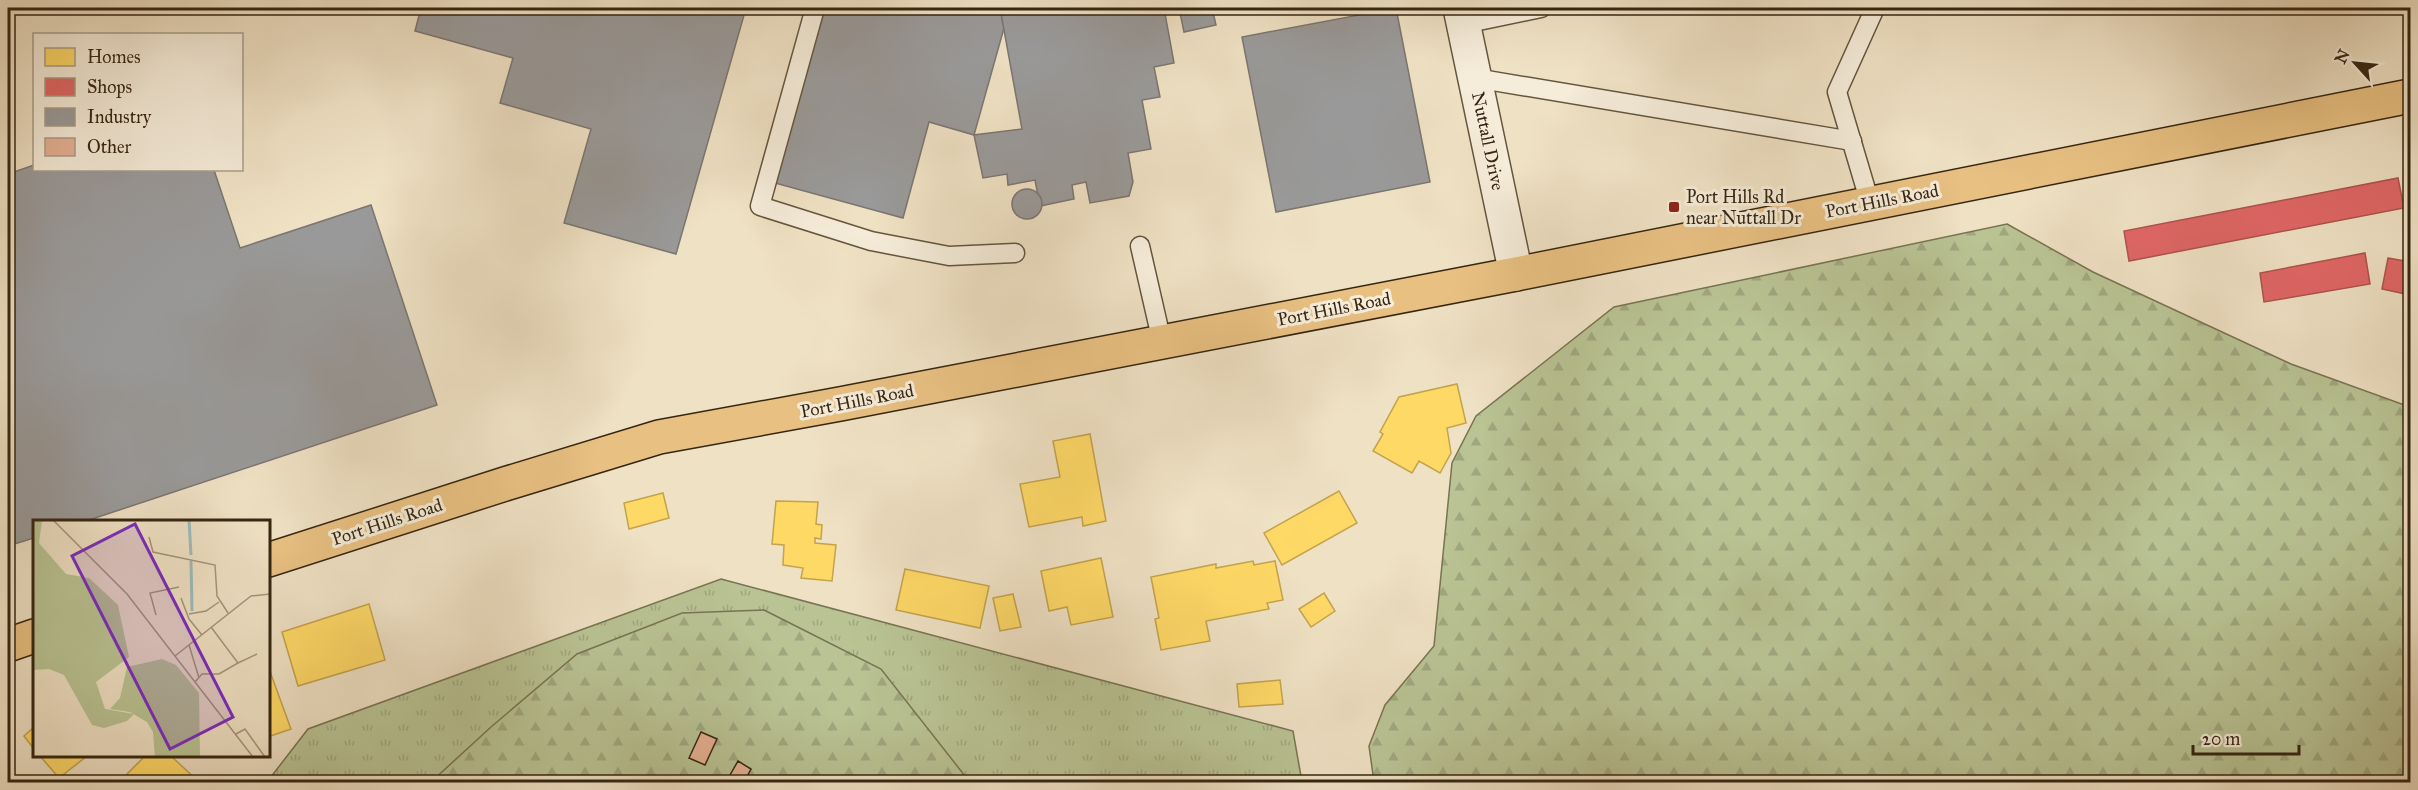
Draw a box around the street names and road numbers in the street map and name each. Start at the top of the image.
street label: Nuttall Drive [1467,90,1509,192]
street label: Port Hills Road [1823,179,1941,223]
street label: Port Hills Road [1275,287,1393,331]
street label: Port Hills Road [798,379,916,423]
street label: Port Hills Road [329,494,445,550]

